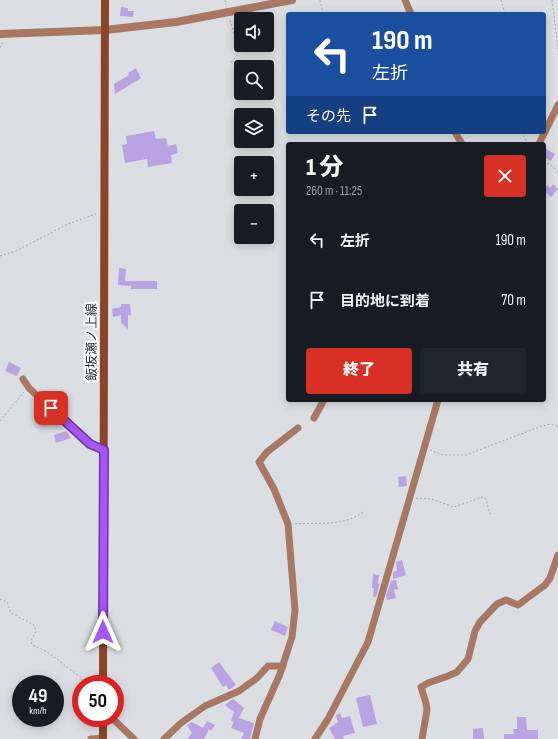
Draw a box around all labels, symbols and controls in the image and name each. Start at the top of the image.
map controls [234,12,274,244]
button: sound [234,12,274,52]
text: 190 m [372,24,433,57]
icon: left [306,28,358,80]
button: search [234,60,274,100]
text: 左折 [372,63,408,84]
icon: arrive [359,104,381,126]
text: その先 [306,107,351,126]
button: layers [234,108,274,148]
text: 1 分 [306,153,344,182]
button: close [484,155,526,197]
button: + [234,156,274,196]
text: 260 m · 11:25 [306,183,362,199]
button: − [234,204,274,244]
icon: left [306,229,328,251]
text: 190 m [495,231,526,250]
text: 左折 [340,232,370,251]
icon: arrive [306,289,328,311]
text: 70 m [501,291,526,310]
text: 目的地に到着 [340,292,430,311]
street label: 飯坂瀬ノ上線 [84,303,100,381]
button: 終了 [306,348,412,394]
button: 共有 [420,348,526,394]
pin [34,391,68,425]
icon: arrive [40,397,62,419]
position arrow [82,611,124,653]
speed limit sign: 50 [72,675,124,727]
text: 49 [29,684,47,708]
text: km/h [29,705,47,717]

